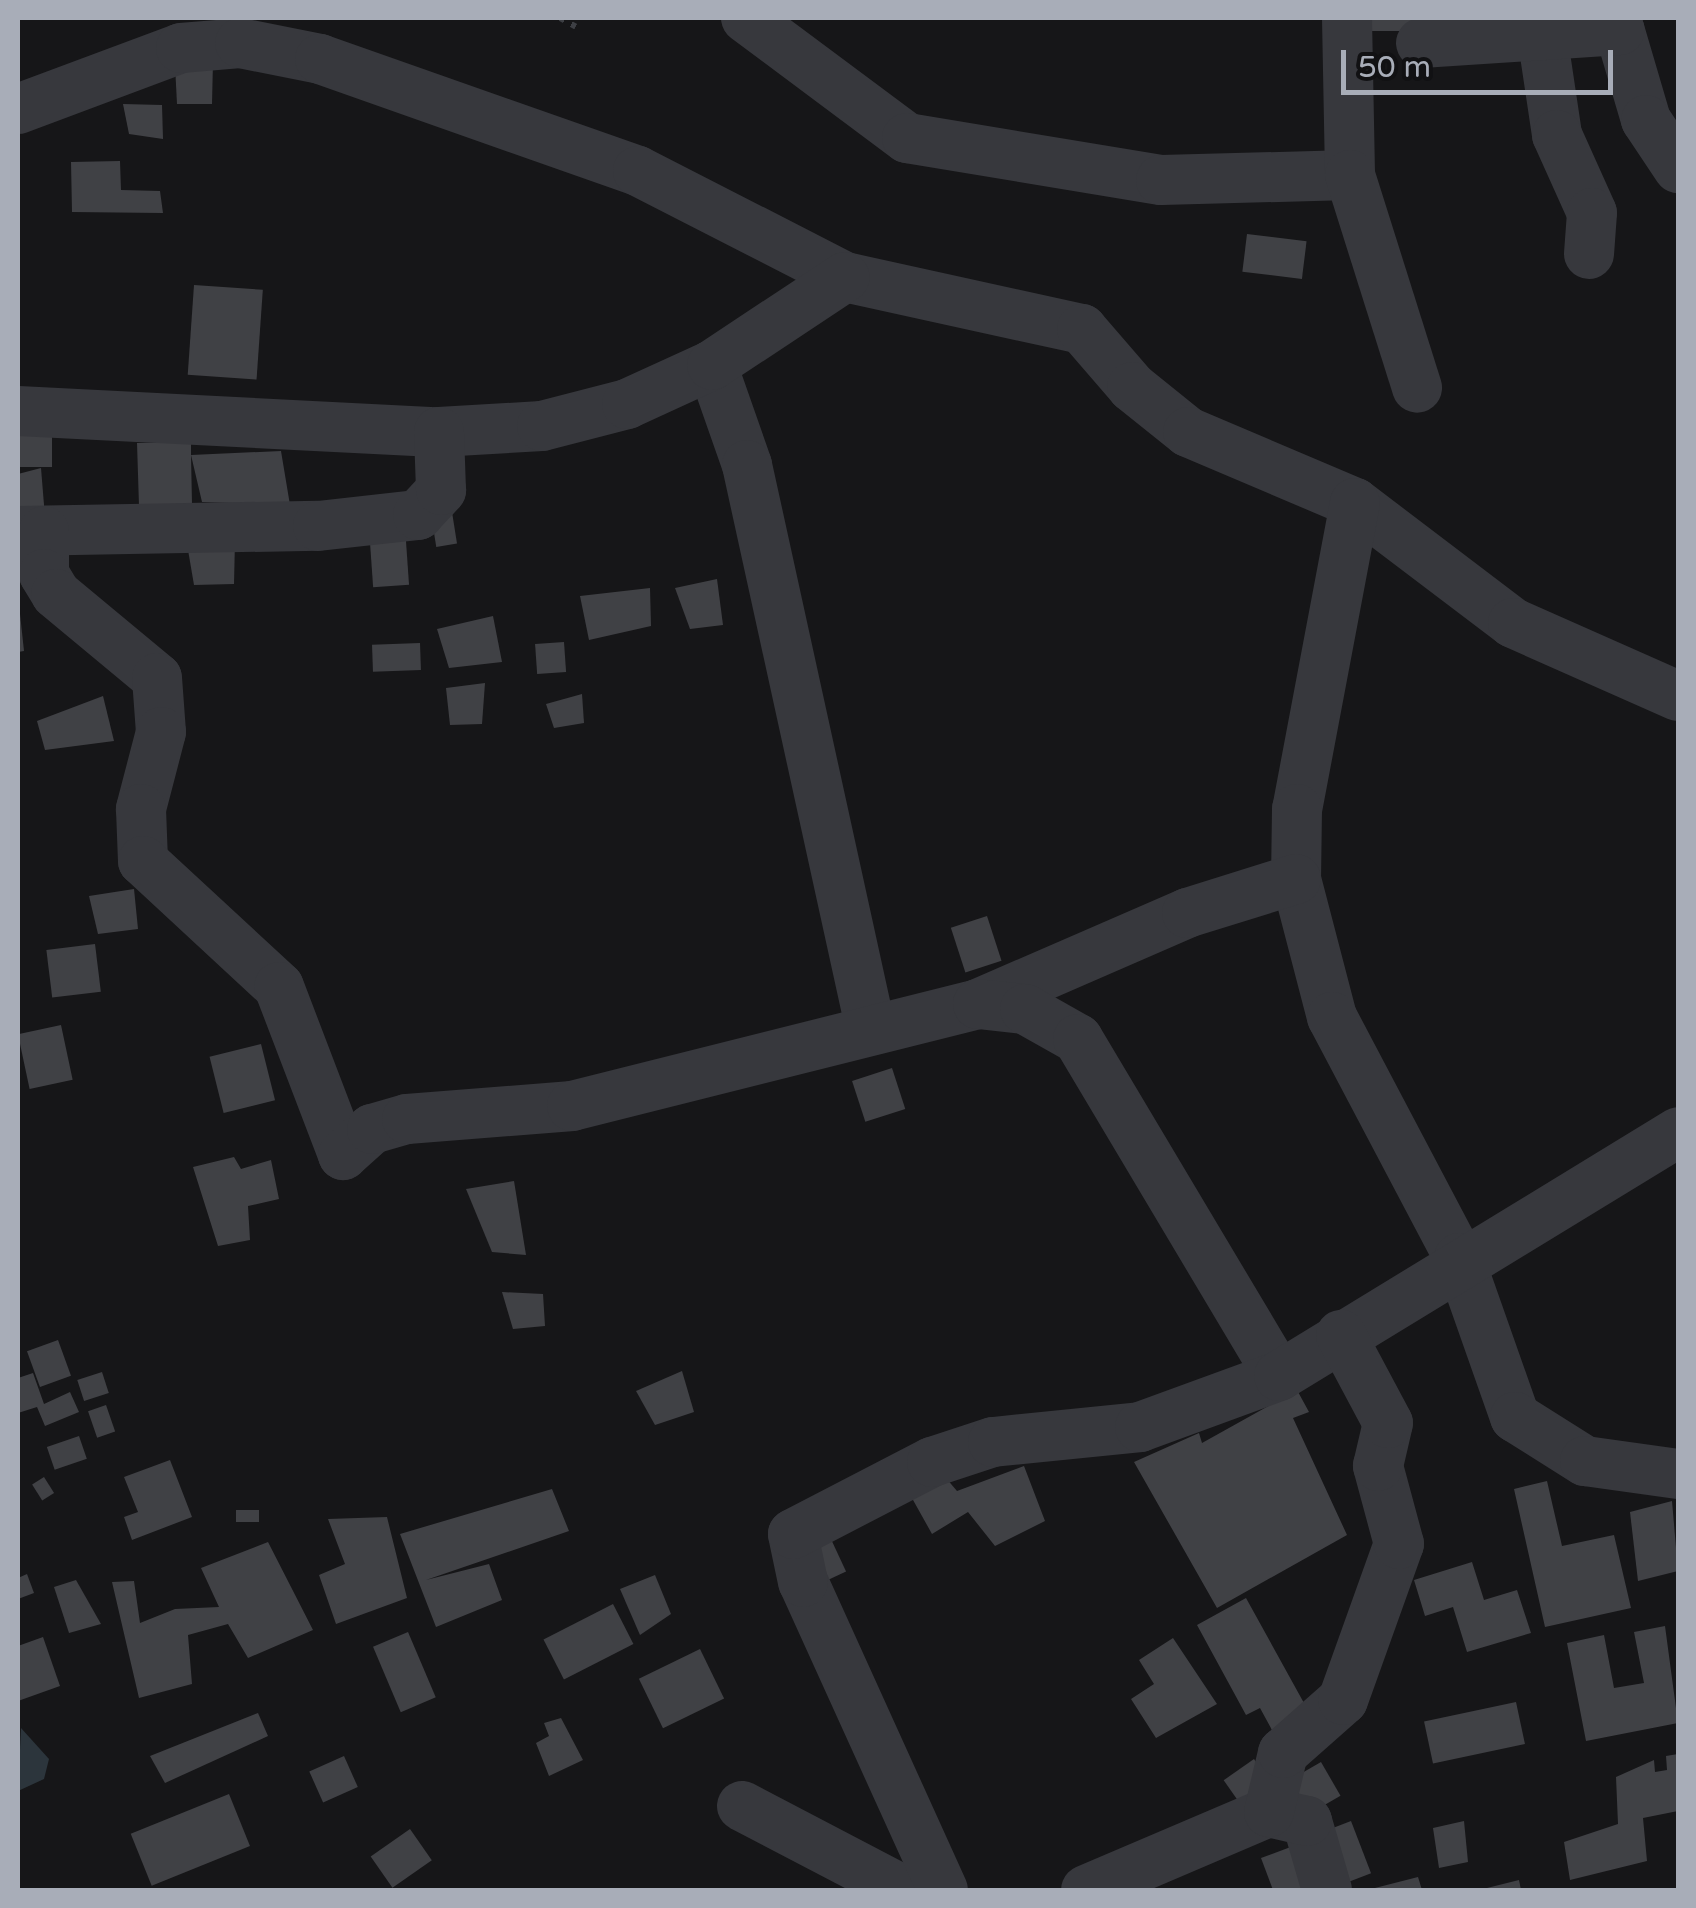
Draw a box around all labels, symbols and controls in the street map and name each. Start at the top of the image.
scale bar [1346,30,1618,92]
text: 50 m [1358,49,1431,86]

